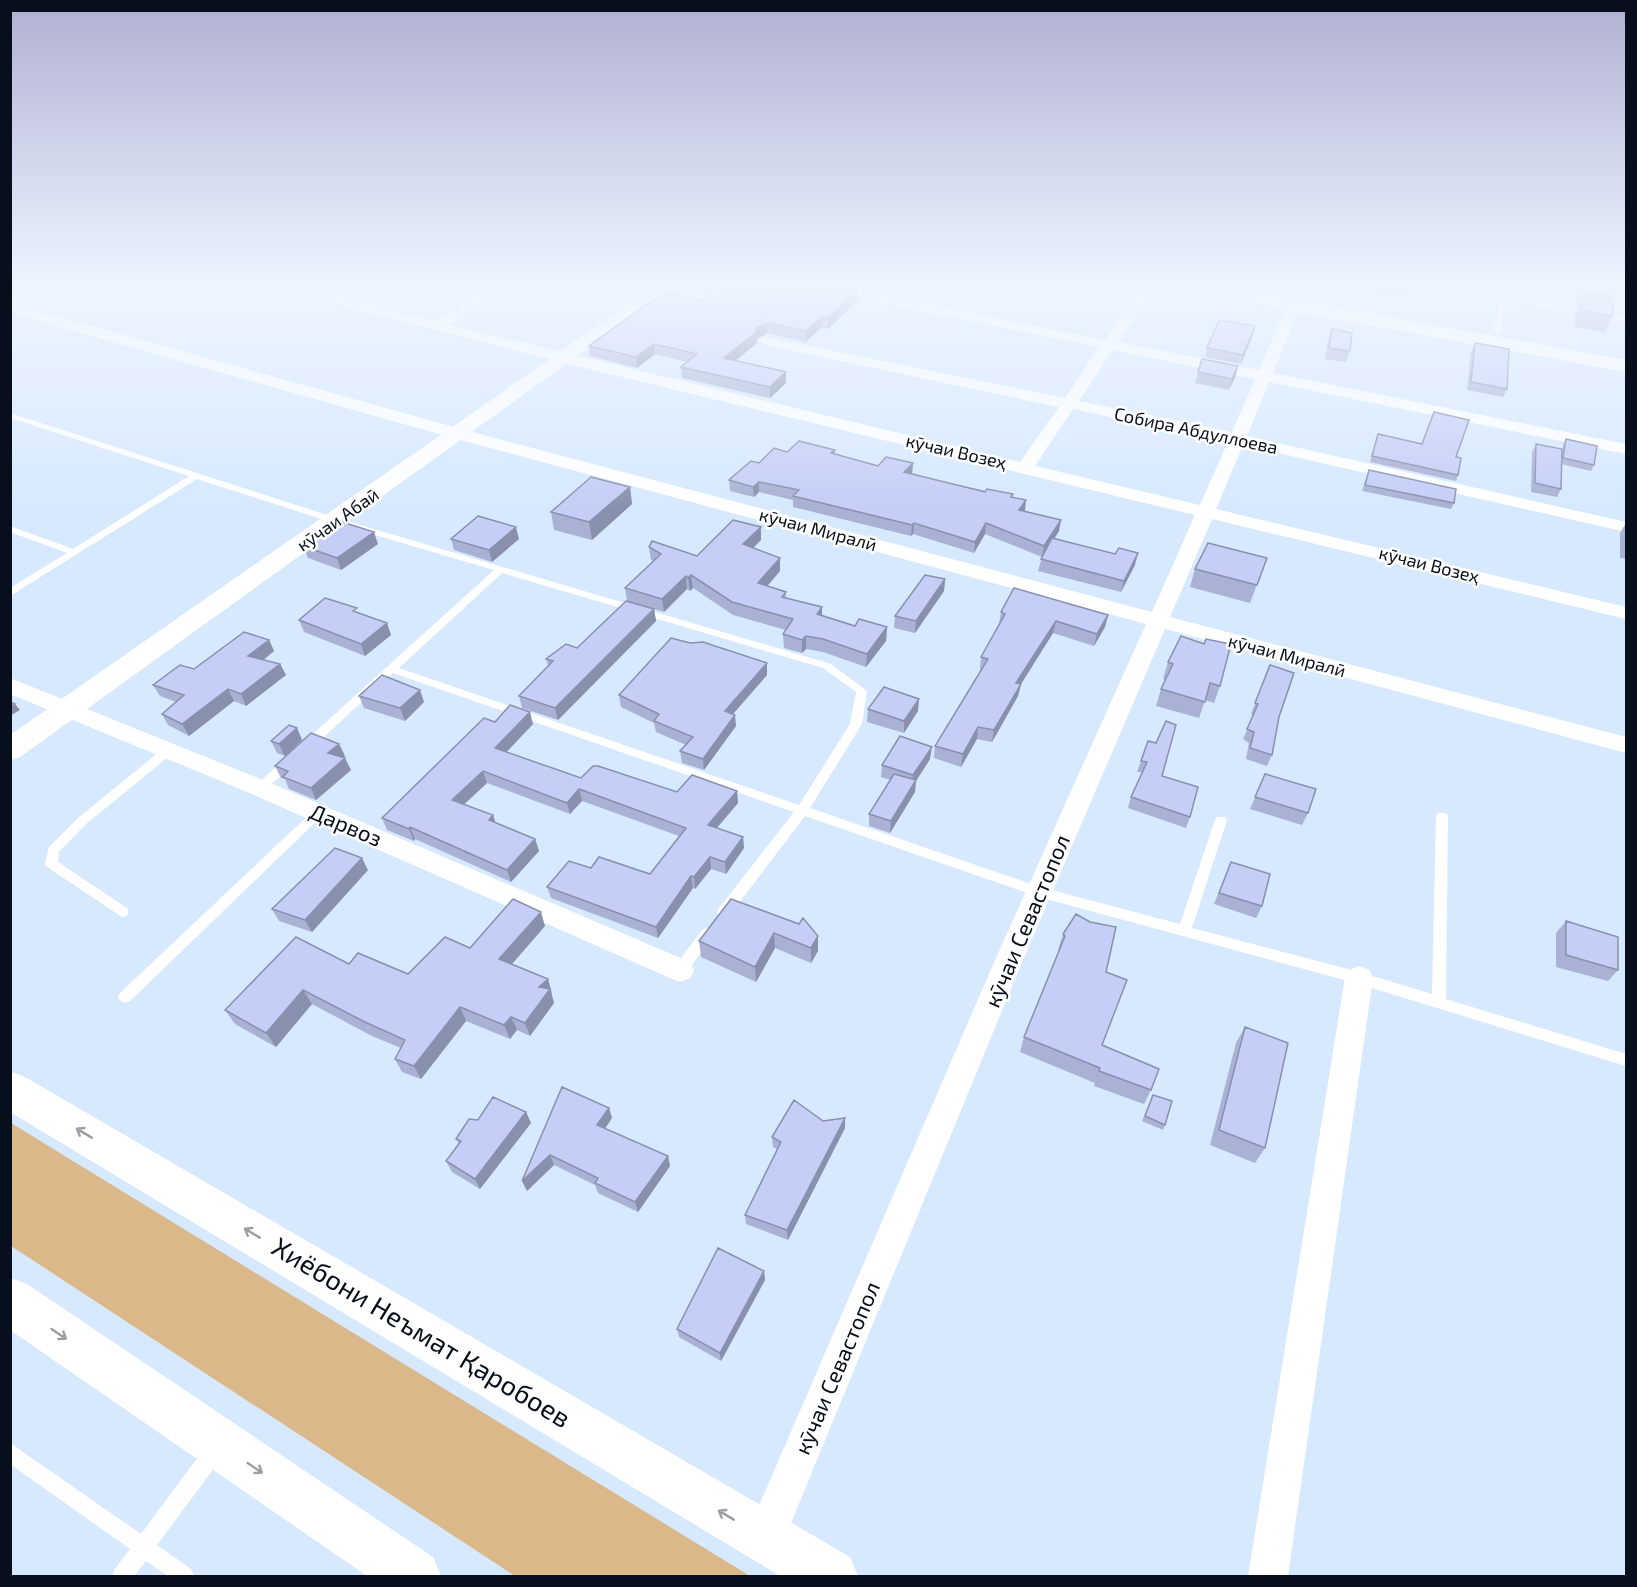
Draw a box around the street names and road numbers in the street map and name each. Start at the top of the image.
street label: Собира Абдуллоева [1112,402,1280,458]
street label: кӯчаи Возеҳ [904,429,1009,473]
street label: кӯчаи Абаӣ [292,483,383,556]
street label: кӯчаи Миралӣ [757,503,879,555]
street label: кӯчаи Возеҳ [1377,541,1482,587]
street label: кӯчаи Миралӣ [1226,629,1348,681]
street label: Дарвоз [306,797,386,851]
street label: кӯчаи Севастопол [978,830,1075,1011]
street label: Хиёбони Неъмат Қаробоев [266,1229,577,1434]
street label: кӯчаи Севастопол [788,1277,885,1458]

